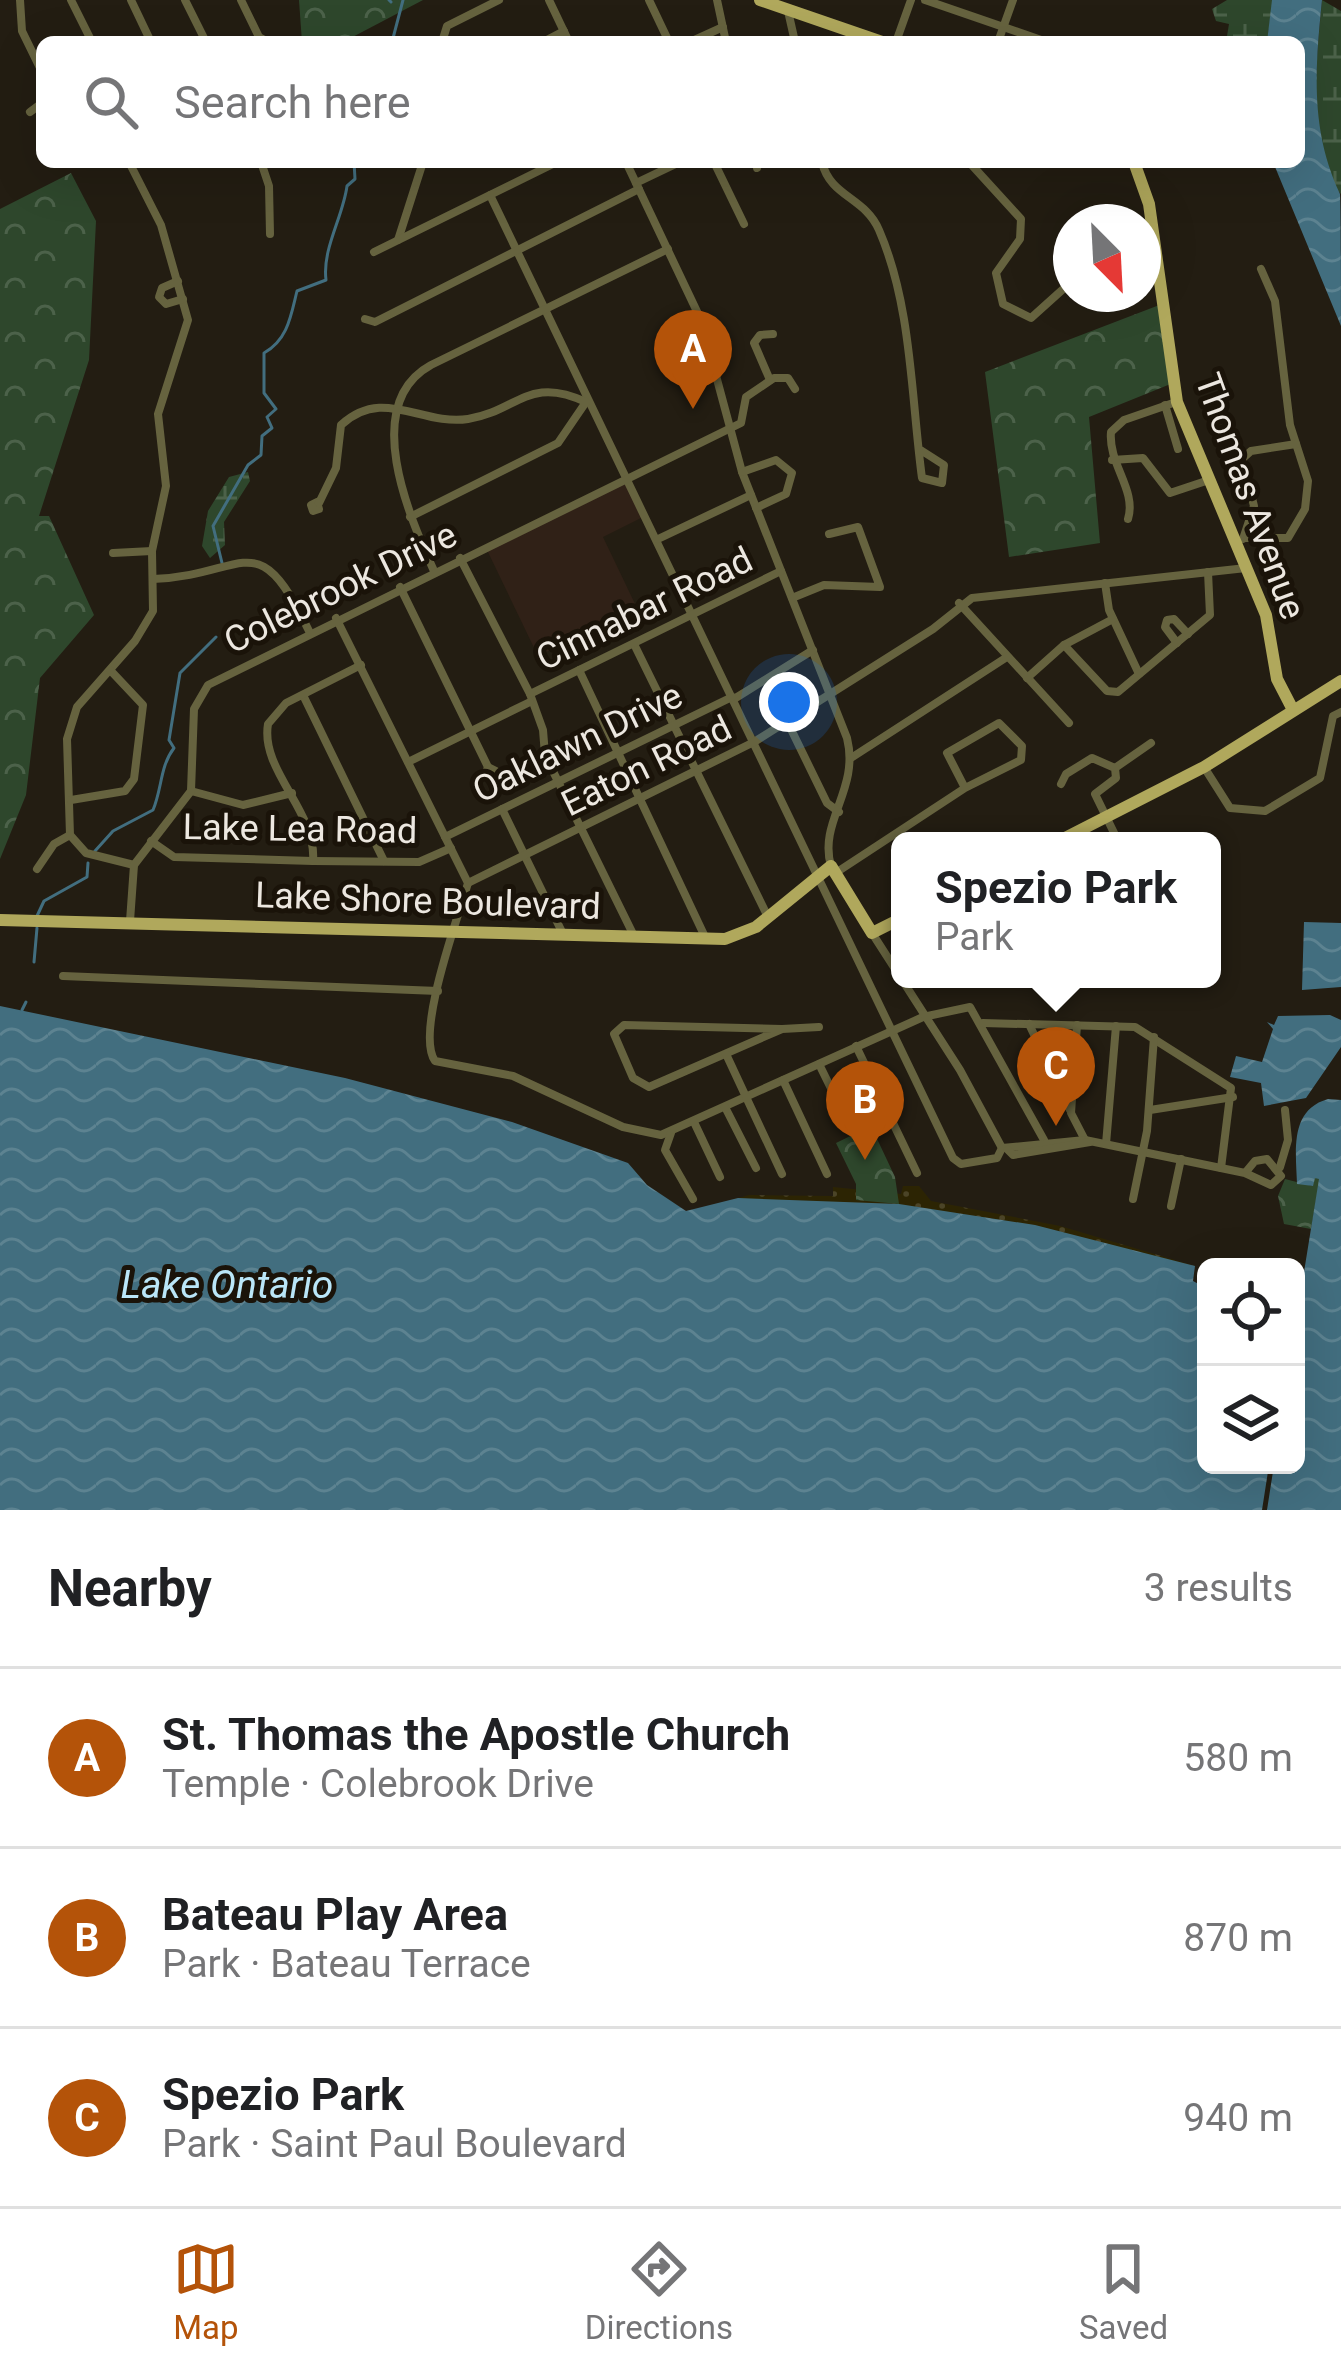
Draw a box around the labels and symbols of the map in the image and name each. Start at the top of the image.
north arrow [1053,204,1161,312]
pin: A [654,310,732,409]
street label: Thomas Avenue [1186,368,1314,625]
street label: Colebrook Drive [218,514,463,662]
street label: Cinnabar Road [530,539,759,679]
your location [759,672,819,732]
street label: Oaklawn Drive [466,674,689,812]
street label: Eaton Road [555,707,738,825]
street label: Lake Lea Road [182,806,418,852]
street label: Lake Shore Boulevard [254,874,602,928]
pin: C [1017,1027,1095,1126]
pin: B [826,1061,904,1160]
water label: Lake Ontario [121,1262,333,1308]

